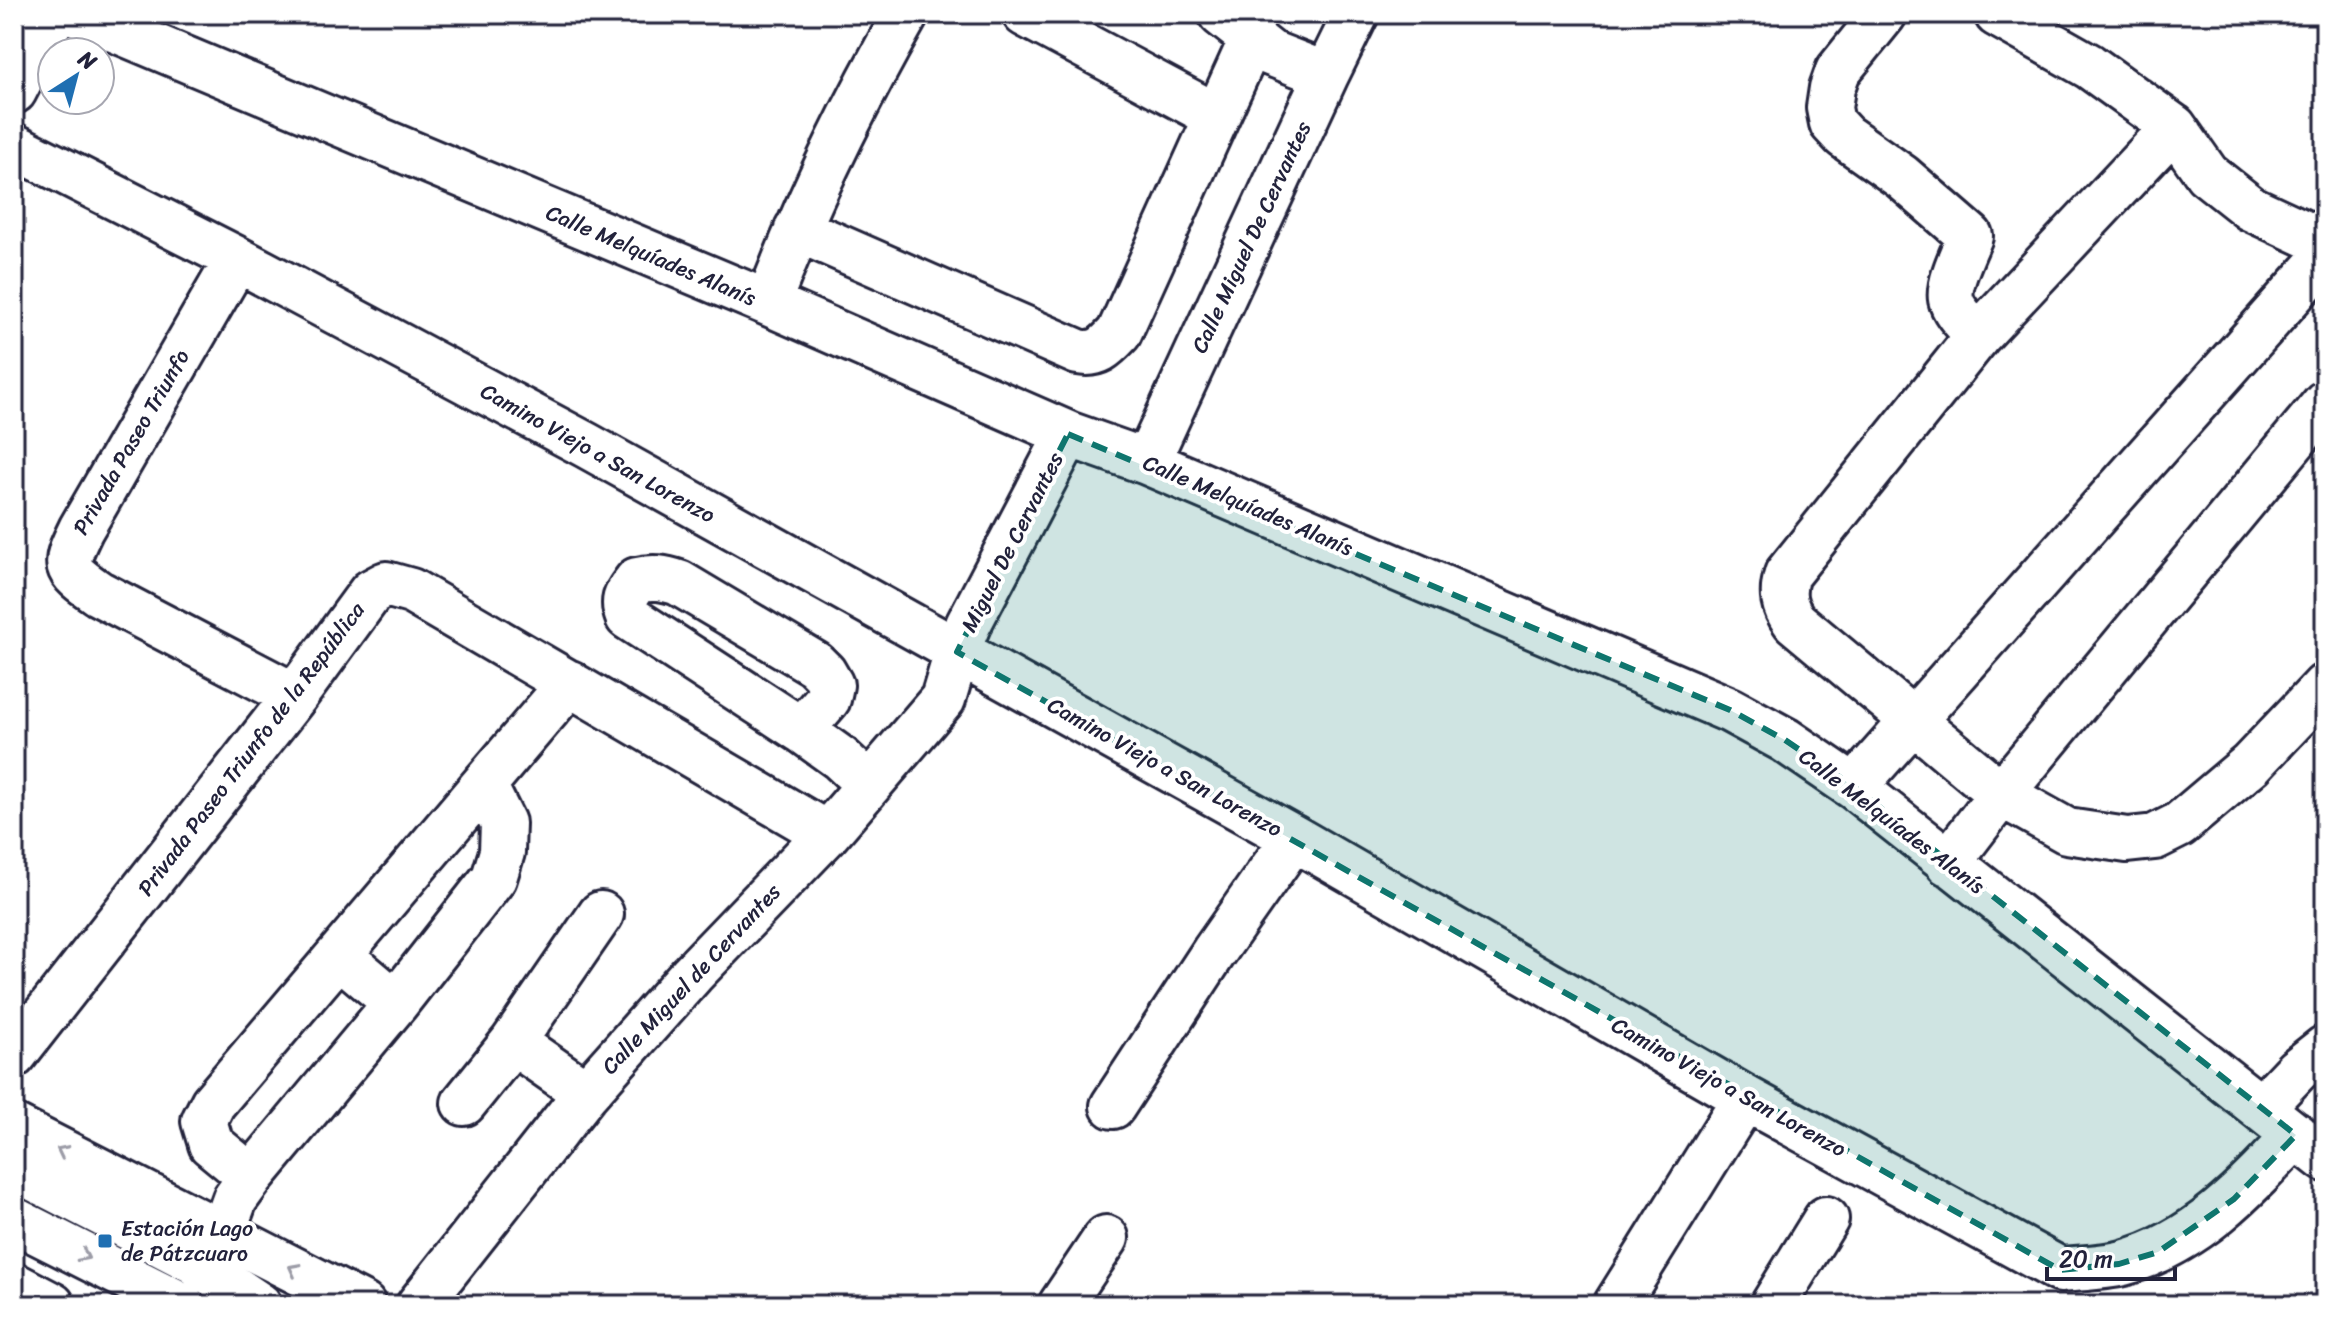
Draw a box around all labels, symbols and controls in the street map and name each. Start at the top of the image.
north arrow [36,36,116,116]
text: N [69,39,106,81]
street label: Calle Miguel De Cervantes [1180,114,1322,360]
street label: Calle Melquíades Alanís [540,193,762,317]
street label: Privada Paseo Triunfo [62,341,200,543]
street label: Camino Viejo a San Lorenzo [473,372,723,534]
street label: Calle Melquíades Alanís [1137,443,1359,567]
street label: Miguel De Cervantes [950,444,1075,639]
street label: Privada Paseo Triunfo de la República [127,593,376,905]
street label: Camino Viejo a San Lorenzo [1040,686,1290,848]
street label: Calle Melquíades Alanís [1790,738,1994,904]
street label: Calle Miguel de Cervantes [591,874,791,1084]
street label: Camino Viejo a San Lorenzo [1604,1006,1854,1168]
one-way arrow [56,1146,71,1161]
place label: Estación Lago de Pátzcuaro [121,1209,253,1273]
scale bar [2047,1231,2175,1281]
marker: Estación Lago de Pátzcuaro [96,1232,114,1250]
text: 20 m [2059,1238,2113,1280]
one-way arrow [75,1246,90,1261]
one-way arrow [288,1263,303,1278]

